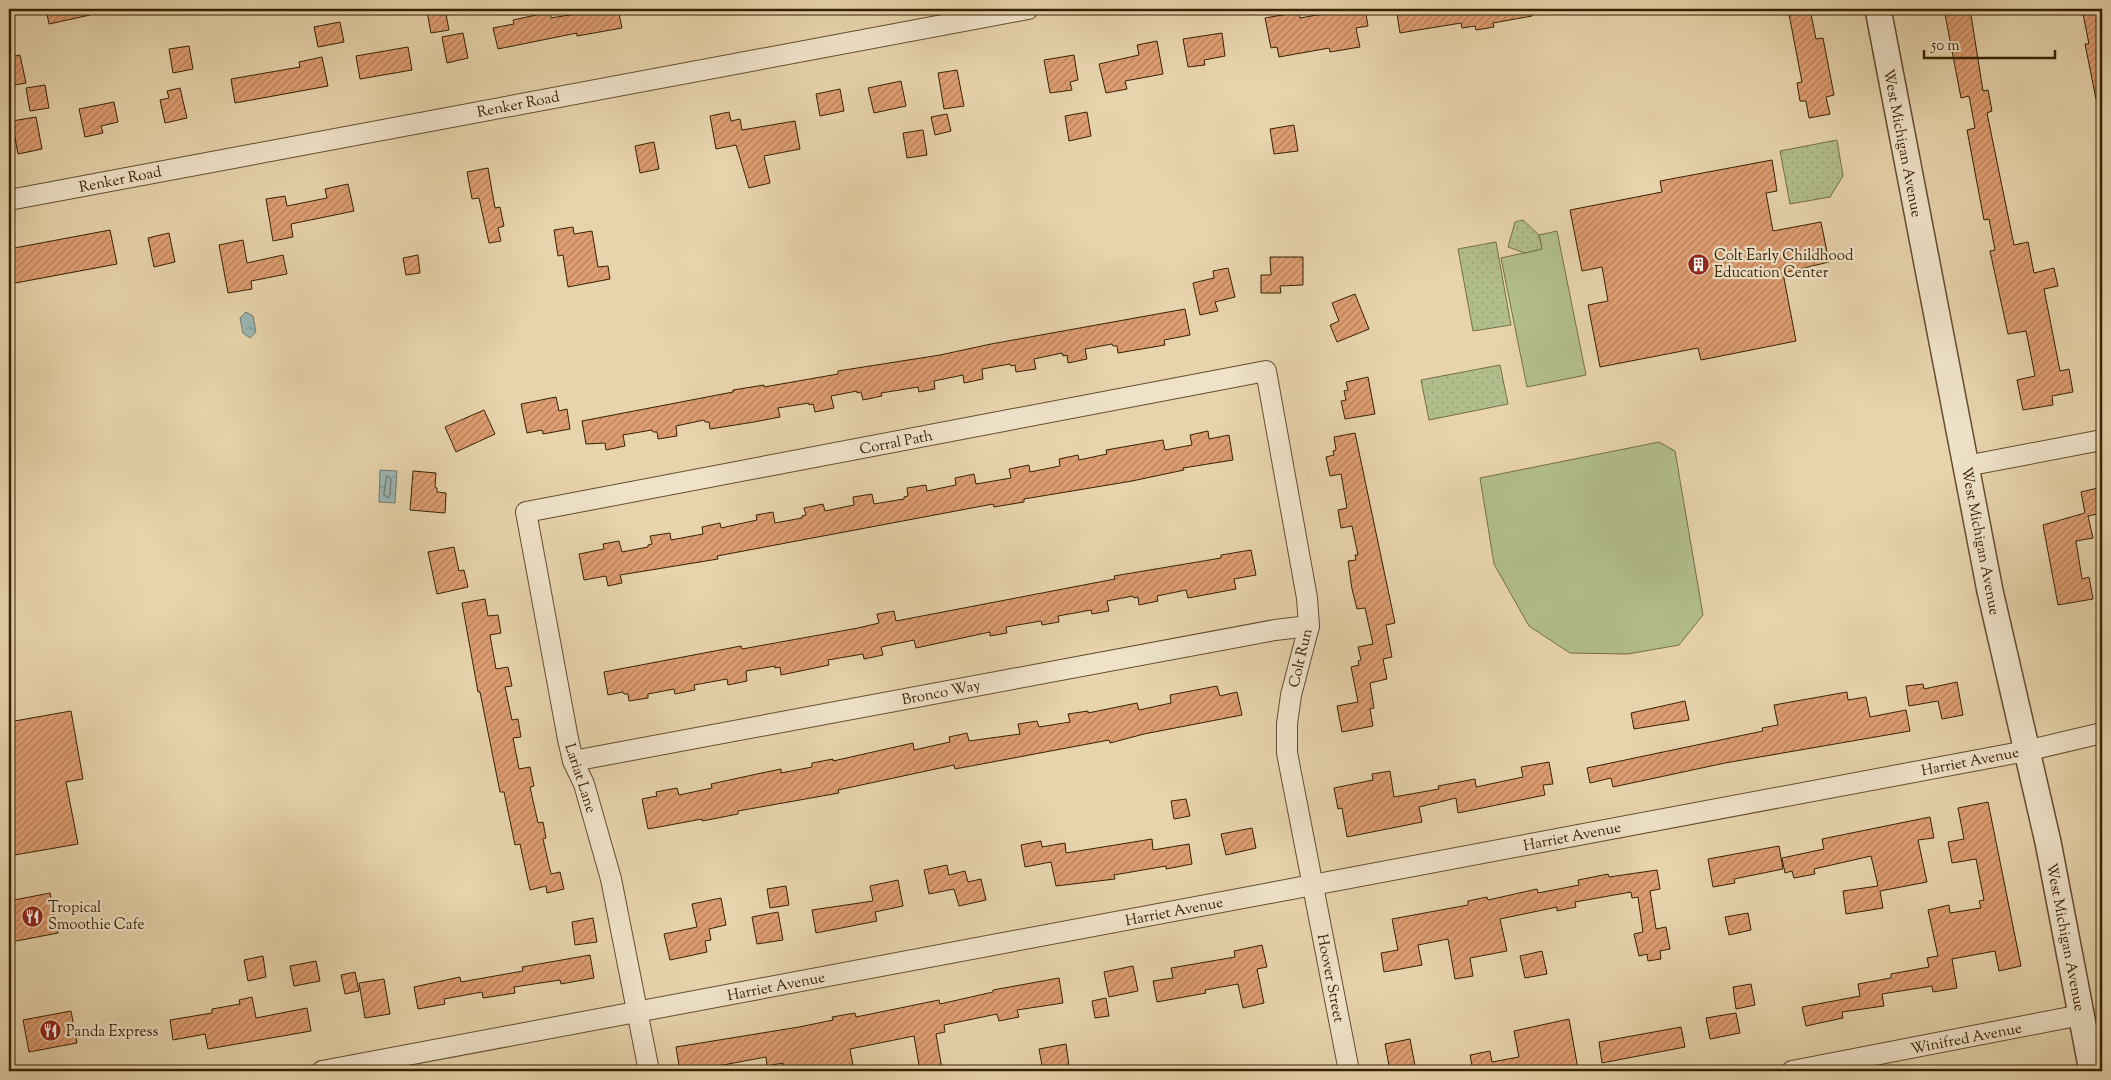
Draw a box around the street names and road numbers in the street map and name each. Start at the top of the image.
street label: West Michigan Avenue [1877,67,1926,219]
street label: Renker Road [475,87,562,124]
street label: Renker Road [77,162,164,199]
street label: Corral Path [858,426,935,461]
street label: West Michigan Avenue [1955,465,2004,617]
street label: Colt Run [1284,627,1318,690]
street label: Bronco Way [900,675,983,711]
street label: Lariat Lane [558,741,601,816]
street label: Harriet Avenue [1920,743,2021,782]
street label: Harriet Avenue [1522,818,1623,857]
street label: West Michigan Avenue [2040,861,2089,1013]
street label: Harriet Avenue [1124,893,1225,932]
street label: Hoover Street [1311,932,1348,1024]
street label: Harriet Avenue [726,968,827,1007]
street label: Winifred Avenue [1909,1018,2024,1061]

